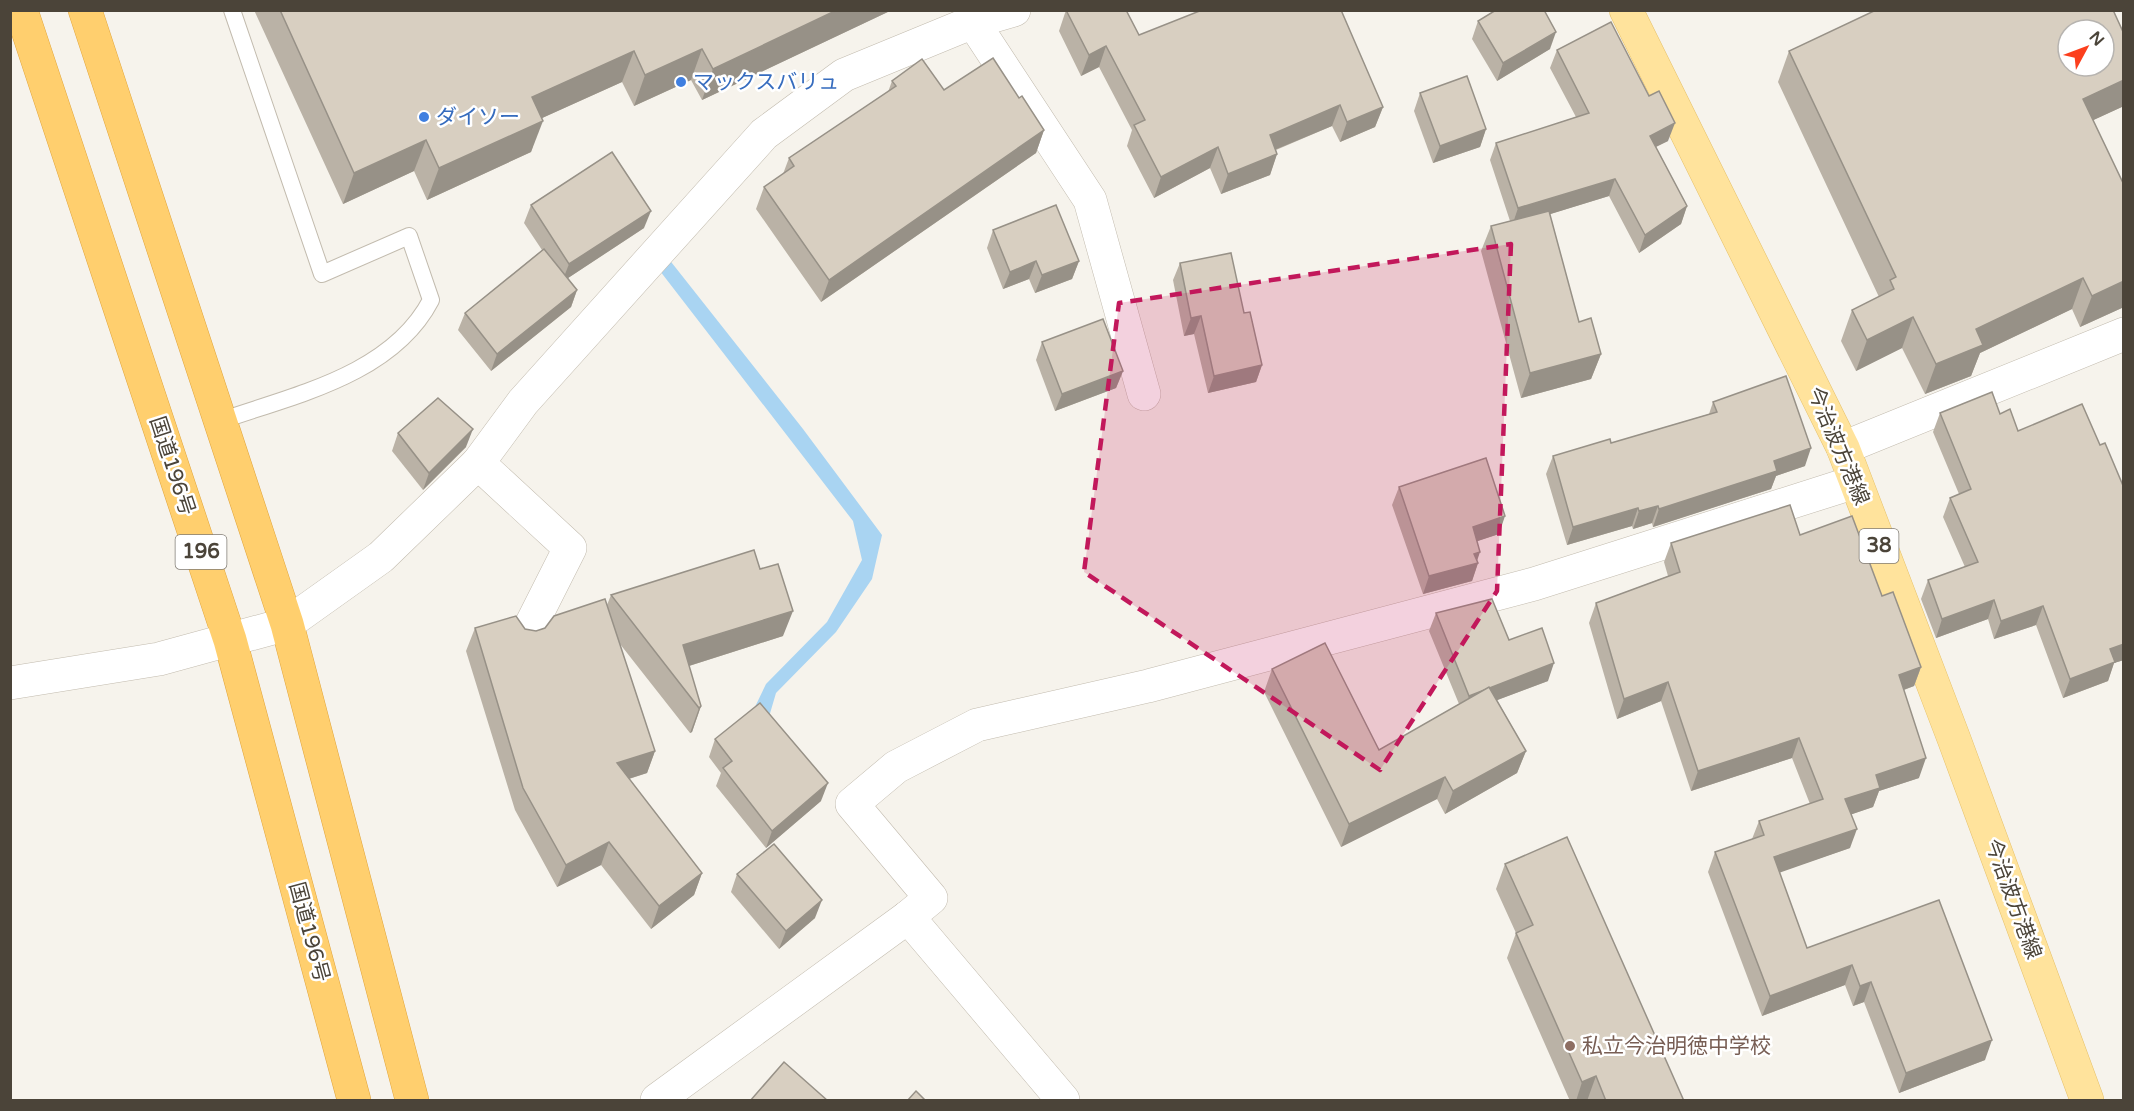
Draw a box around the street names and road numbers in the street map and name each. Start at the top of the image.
street label: 今治波方港線 [1802,383,1874,509]
street label: 国道196号 [144,413,200,519]
road number: 38 [1860,529,1898,563]
road number: 196 [176,535,226,569]
street label: 今治波方港線 [1980,836,2046,962]
street label: 国道196号 [284,879,334,985]

